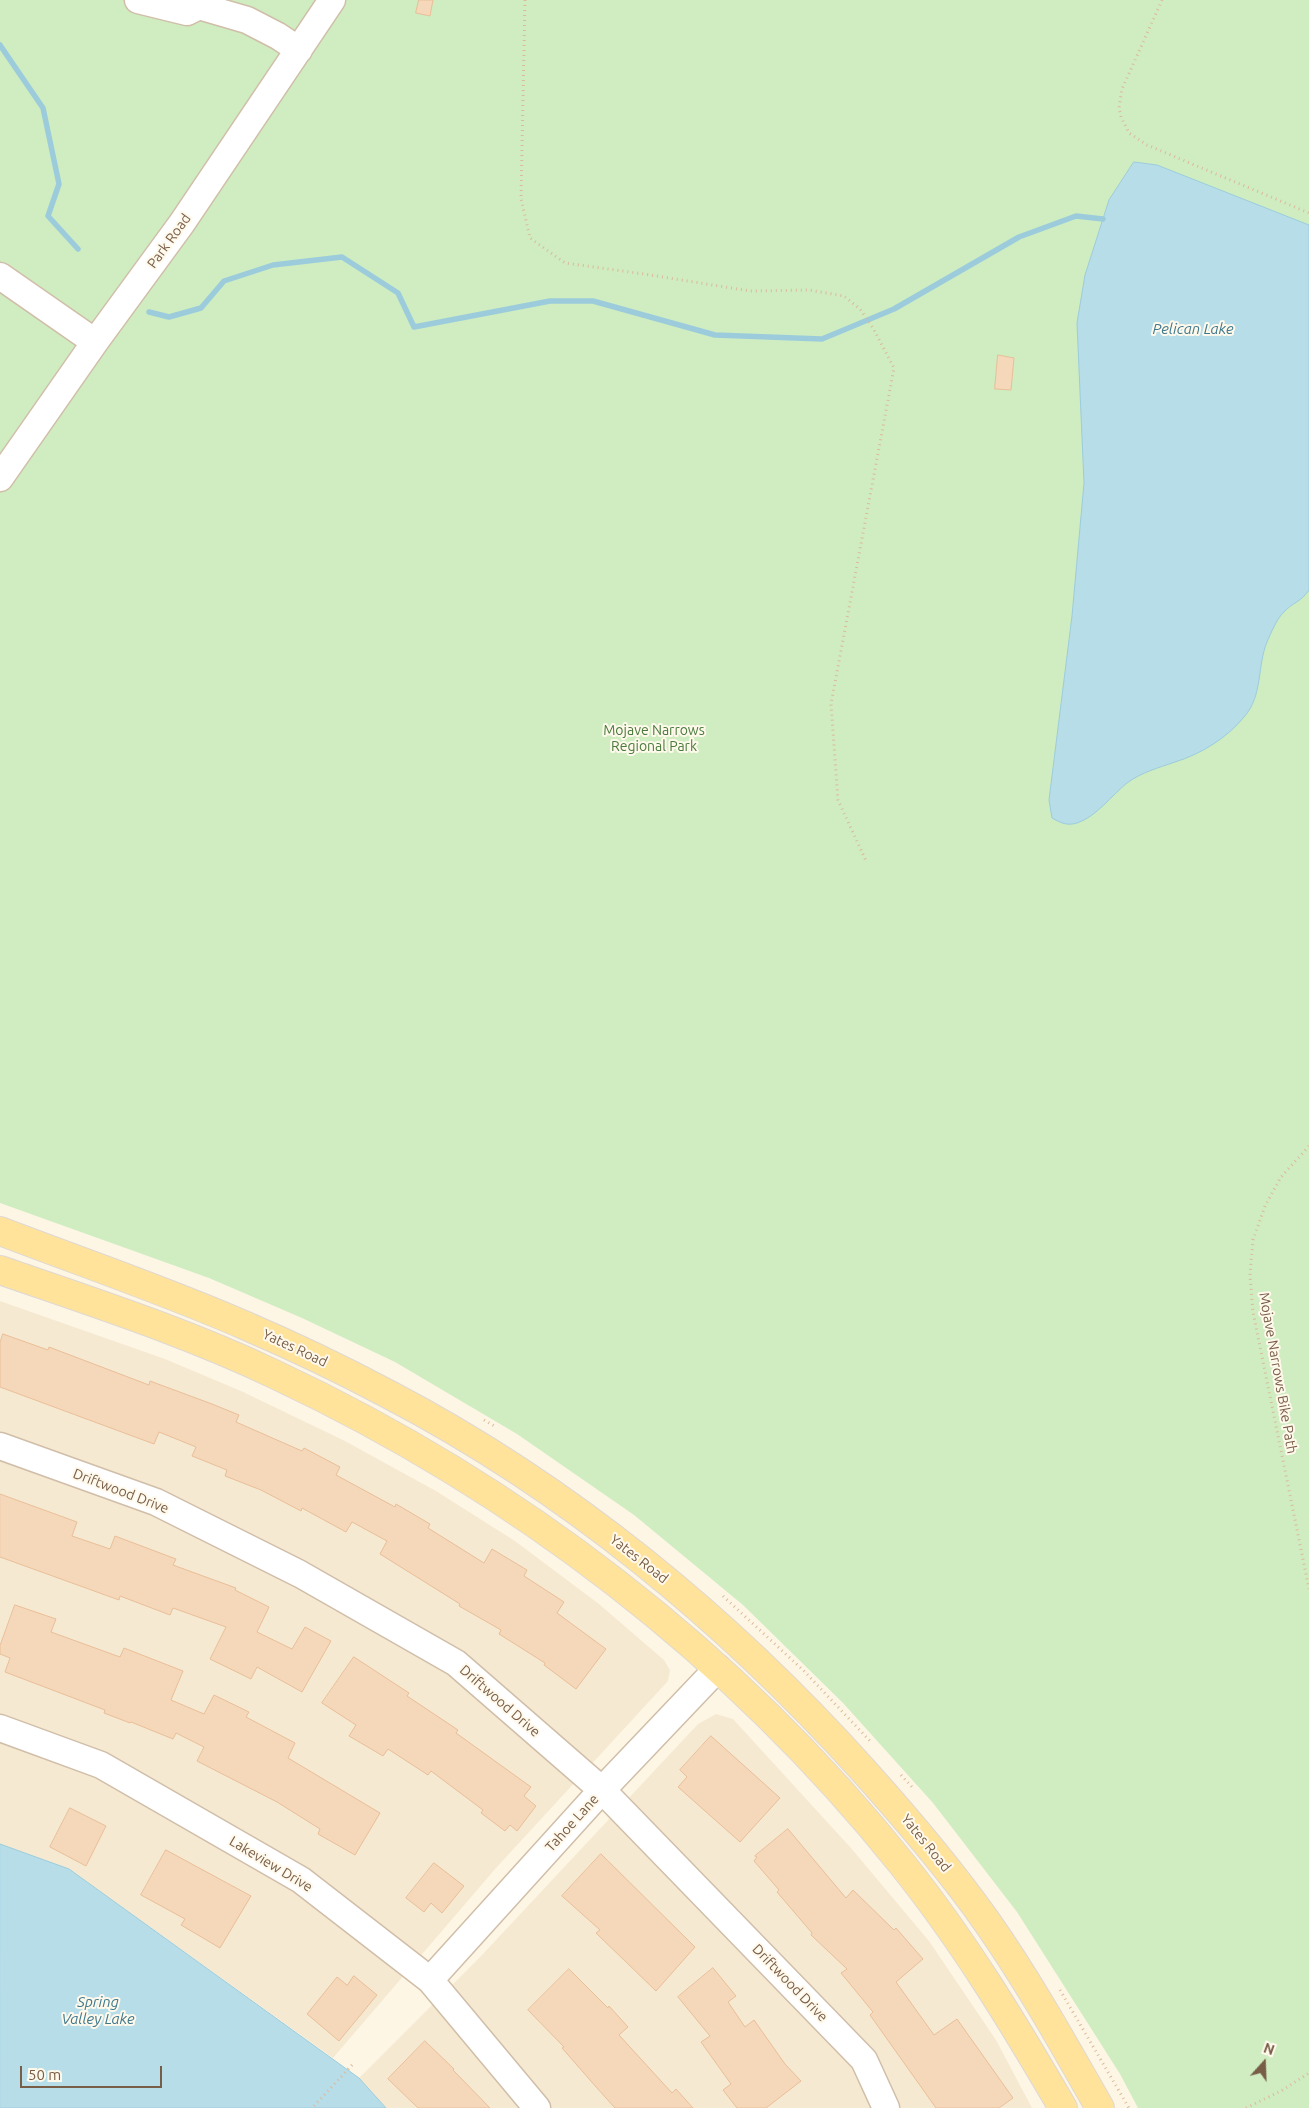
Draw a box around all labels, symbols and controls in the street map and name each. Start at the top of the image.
street label: Park Road [144,210,194,272]
water label: Pelican Lake [1153,320,1233,338]
park label: Mojave Narrows Regional Park [603,722,705,754]
street label: Mojave Narrows Bike Path [1256,1291,1300,1455]
street label: Yates Road [260,1326,330,1370]
street label: Driftwood Drive [71,1465,171,1517]
street label: Yates Road [606,1531,672,1587]
street label: Driftwood Drive [456,1661,544,1741]
street label: Tahoe Lane [542,1791,602,1855]
street label: Yates Road [898,1811,954,1875]
street label: Lakeview Drive [226,1833,316,1895]
street label: Driftwood Drive [749,1941,831,2025]
water label: Spring Valley Lake [62,1993,134,2028]
north arrow [1239,2038,1289,2088]
text: N [1261,2040,1277,2058]
scale bar [22,2056,165,2088]
text: 50 m [28,2066,61,2083]

